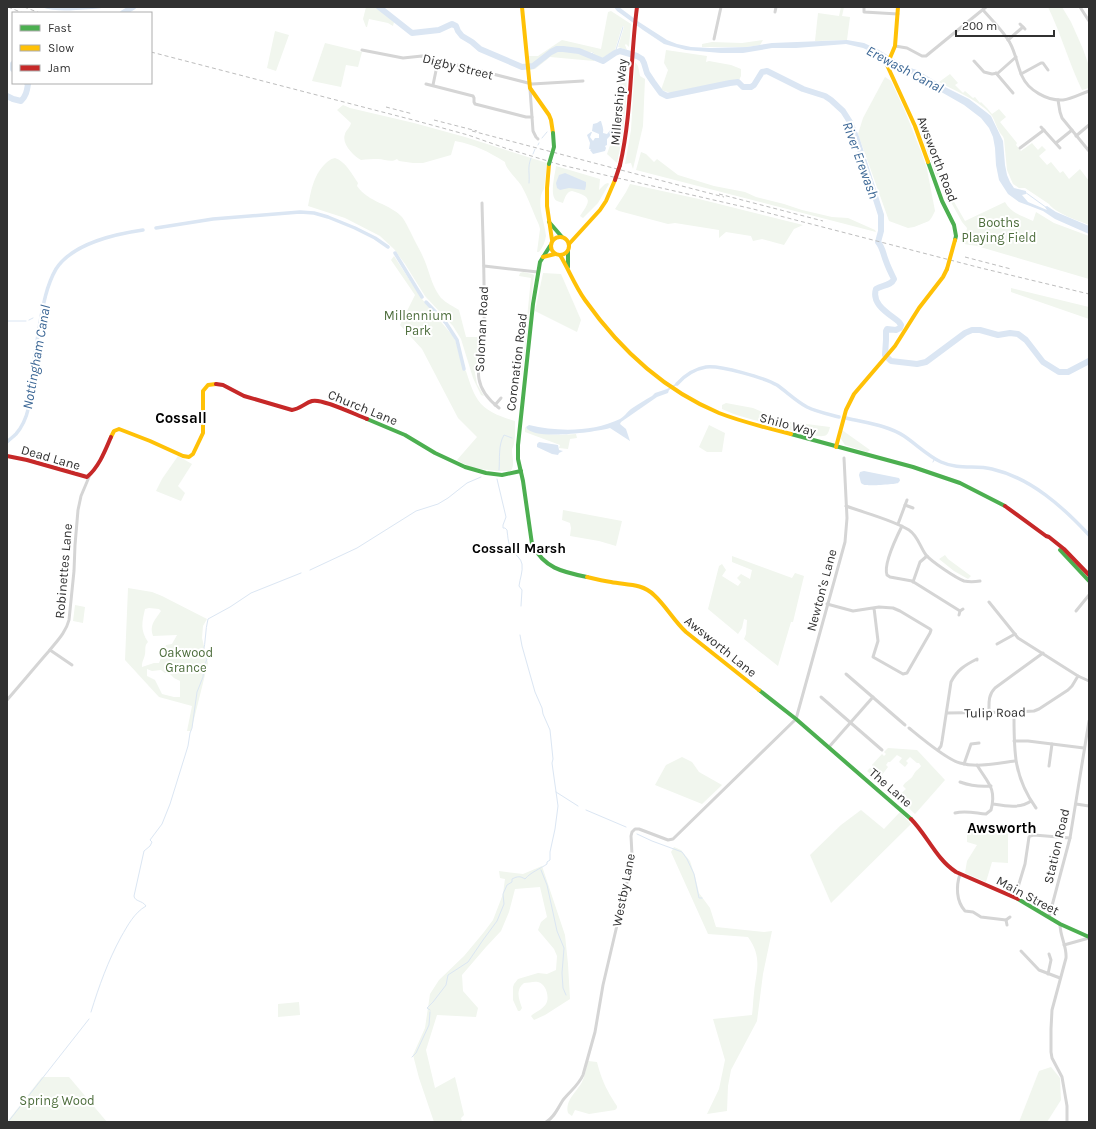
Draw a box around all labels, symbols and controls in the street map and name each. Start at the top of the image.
legend [12,12,152,84]
scale bar [956,12,1054,38]
text: 200 m [962,19,997,33]
text: Fast [48,21,72,35]
text: Slow [48,41,74,55]
water label: Erewash Canal [863,42,947,97]
street label: Digby Street [421,50,495,83]
street label: Millership Way [607,58,630,146]
text: Jam [48,61,71,75]
street label: Awsworth Road [914,114,961,204]
water label: River Erewash [839,119,882,201]
park label: Booths Playing Field [962,215,1036,245]
street label: Soloman Road [472,286,491,372]
water label: Nottingham Canal [19,303,54,411]
park label: Millennium Park [384,308,452,338]
street label: Coronation Road [503,312,530,412]
street label: Church Lane [326,387,400,428]
district label: Cossall [155,409,207,427]
street label: Shilo Way [758,410,818,439]
street label: Dead Lane [19,442,83,473]
street label: Robinettes Lane [52,523,75,619]
district label: Cossall Marsh [472,540,566,557]
street label: Newton's Lane [803,547,840,633]
street label: Awsworth Lane [682,613,760,680]
park label: Oakwood Grance [159,645,213,675]
street label: Tulip Road [964,704,1026,721]
street label: The Lane [866,765,915,810]
street label: Station Road [1041,807,1072,885]
district label: Awsworth [967,819,1037,837]
street label: Westby Lane [609,852,638,928]
street label: Main Street [994,873,1062,918]
park label: Spring Wood [19,1093,95,1108]

